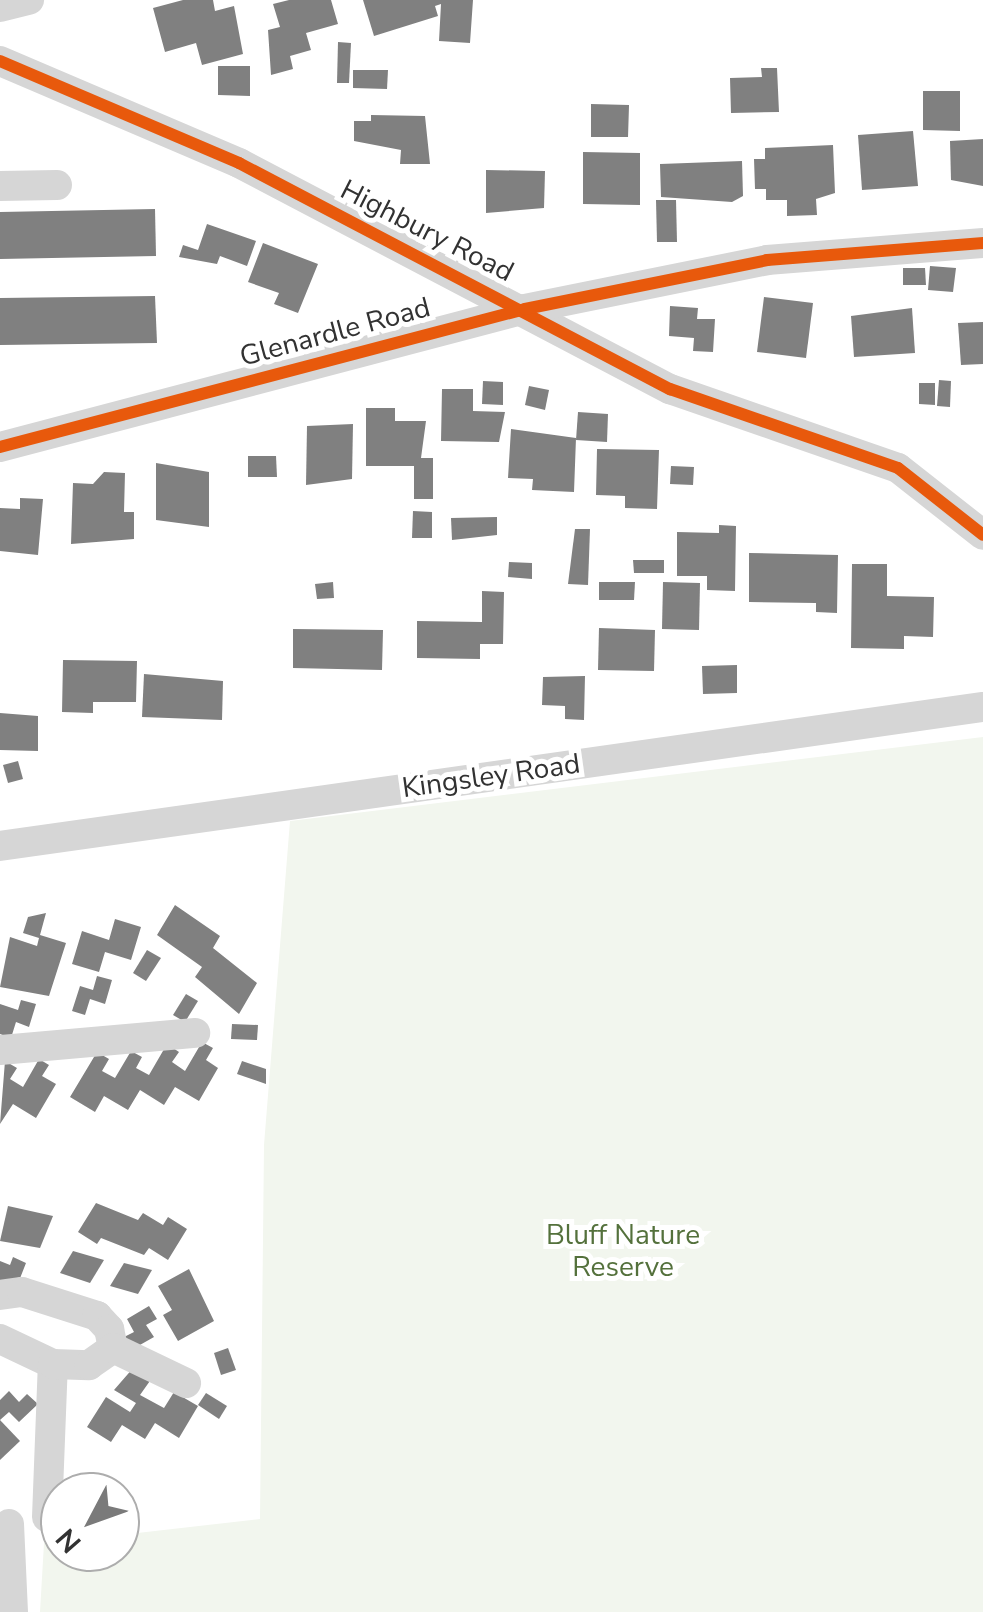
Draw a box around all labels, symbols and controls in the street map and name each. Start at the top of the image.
street label: Highbury Road [335,173,519,289]
street label: Glenardle Road [236,290,434,374]
street label: Kingsley Road [400,747,582,805]
park label: Bluff Nature Reserve [546,1218,700,1284]
north arrow [40,1472,140,1572]
text: N [48,1520,90,1561]

